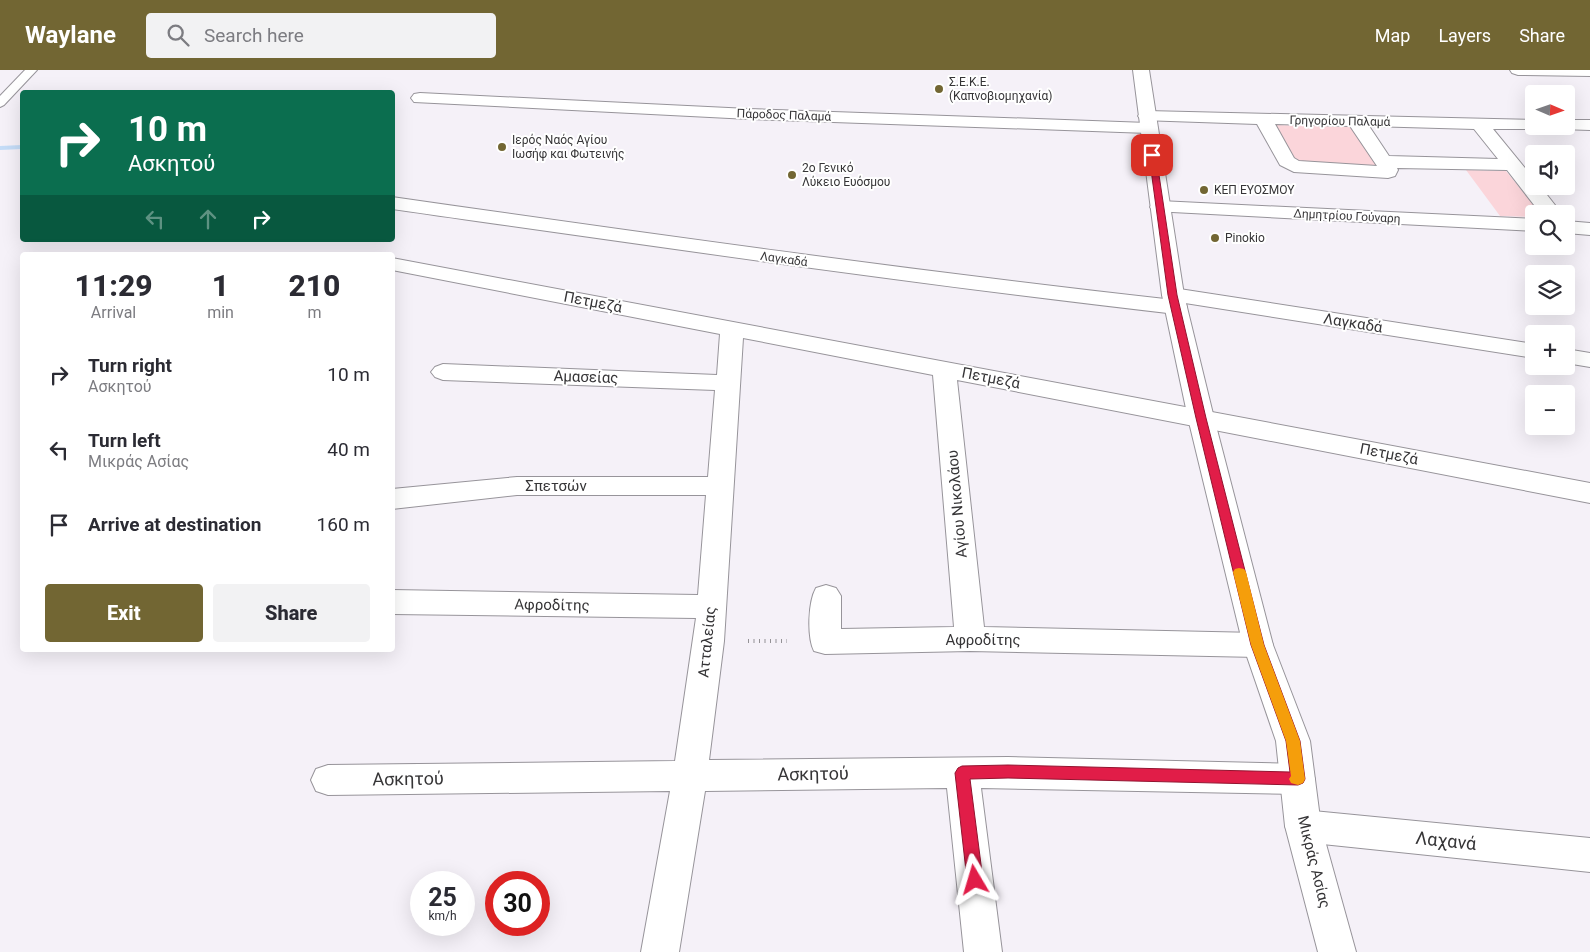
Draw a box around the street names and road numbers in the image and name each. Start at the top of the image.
street label: Πάροδος Παλαμά [737,106,832,124]
street label: Γρηγορίου Παλαμά [1289,113,1391,129]
street label: Δημητρίου Γούναρη [1293,206,1401,226]
street label: Λαγκαδά [759,249,809,269]
street label: Πετμεζά [562,288,624,317]
street label: Λαγκαδά [1322,309,1384,337]
street label: Πετμεζά [960,364,1022,393]
street label: Αμασείας [553,367,619,387]
street label: Πετμεζά [1358,440,1420,469]
street label: Αγίου Νικολάου [943,449,971,559]
street label: Σπετσών [525,477,587,495]
street label: Αφροδίτης [514,595,590,615]
street label: Ατταλείας [694,606,720,678]
street label: Αφροδίτης [945,631,1021,649]
street label: Ασκητού [777,762,849,785]
street label: Ασκητού [372,767,444,790]
street label: Μικράς Ασίας [1294,814,1334,910]
street label: Λαχανά [1415,827,1478,854]

